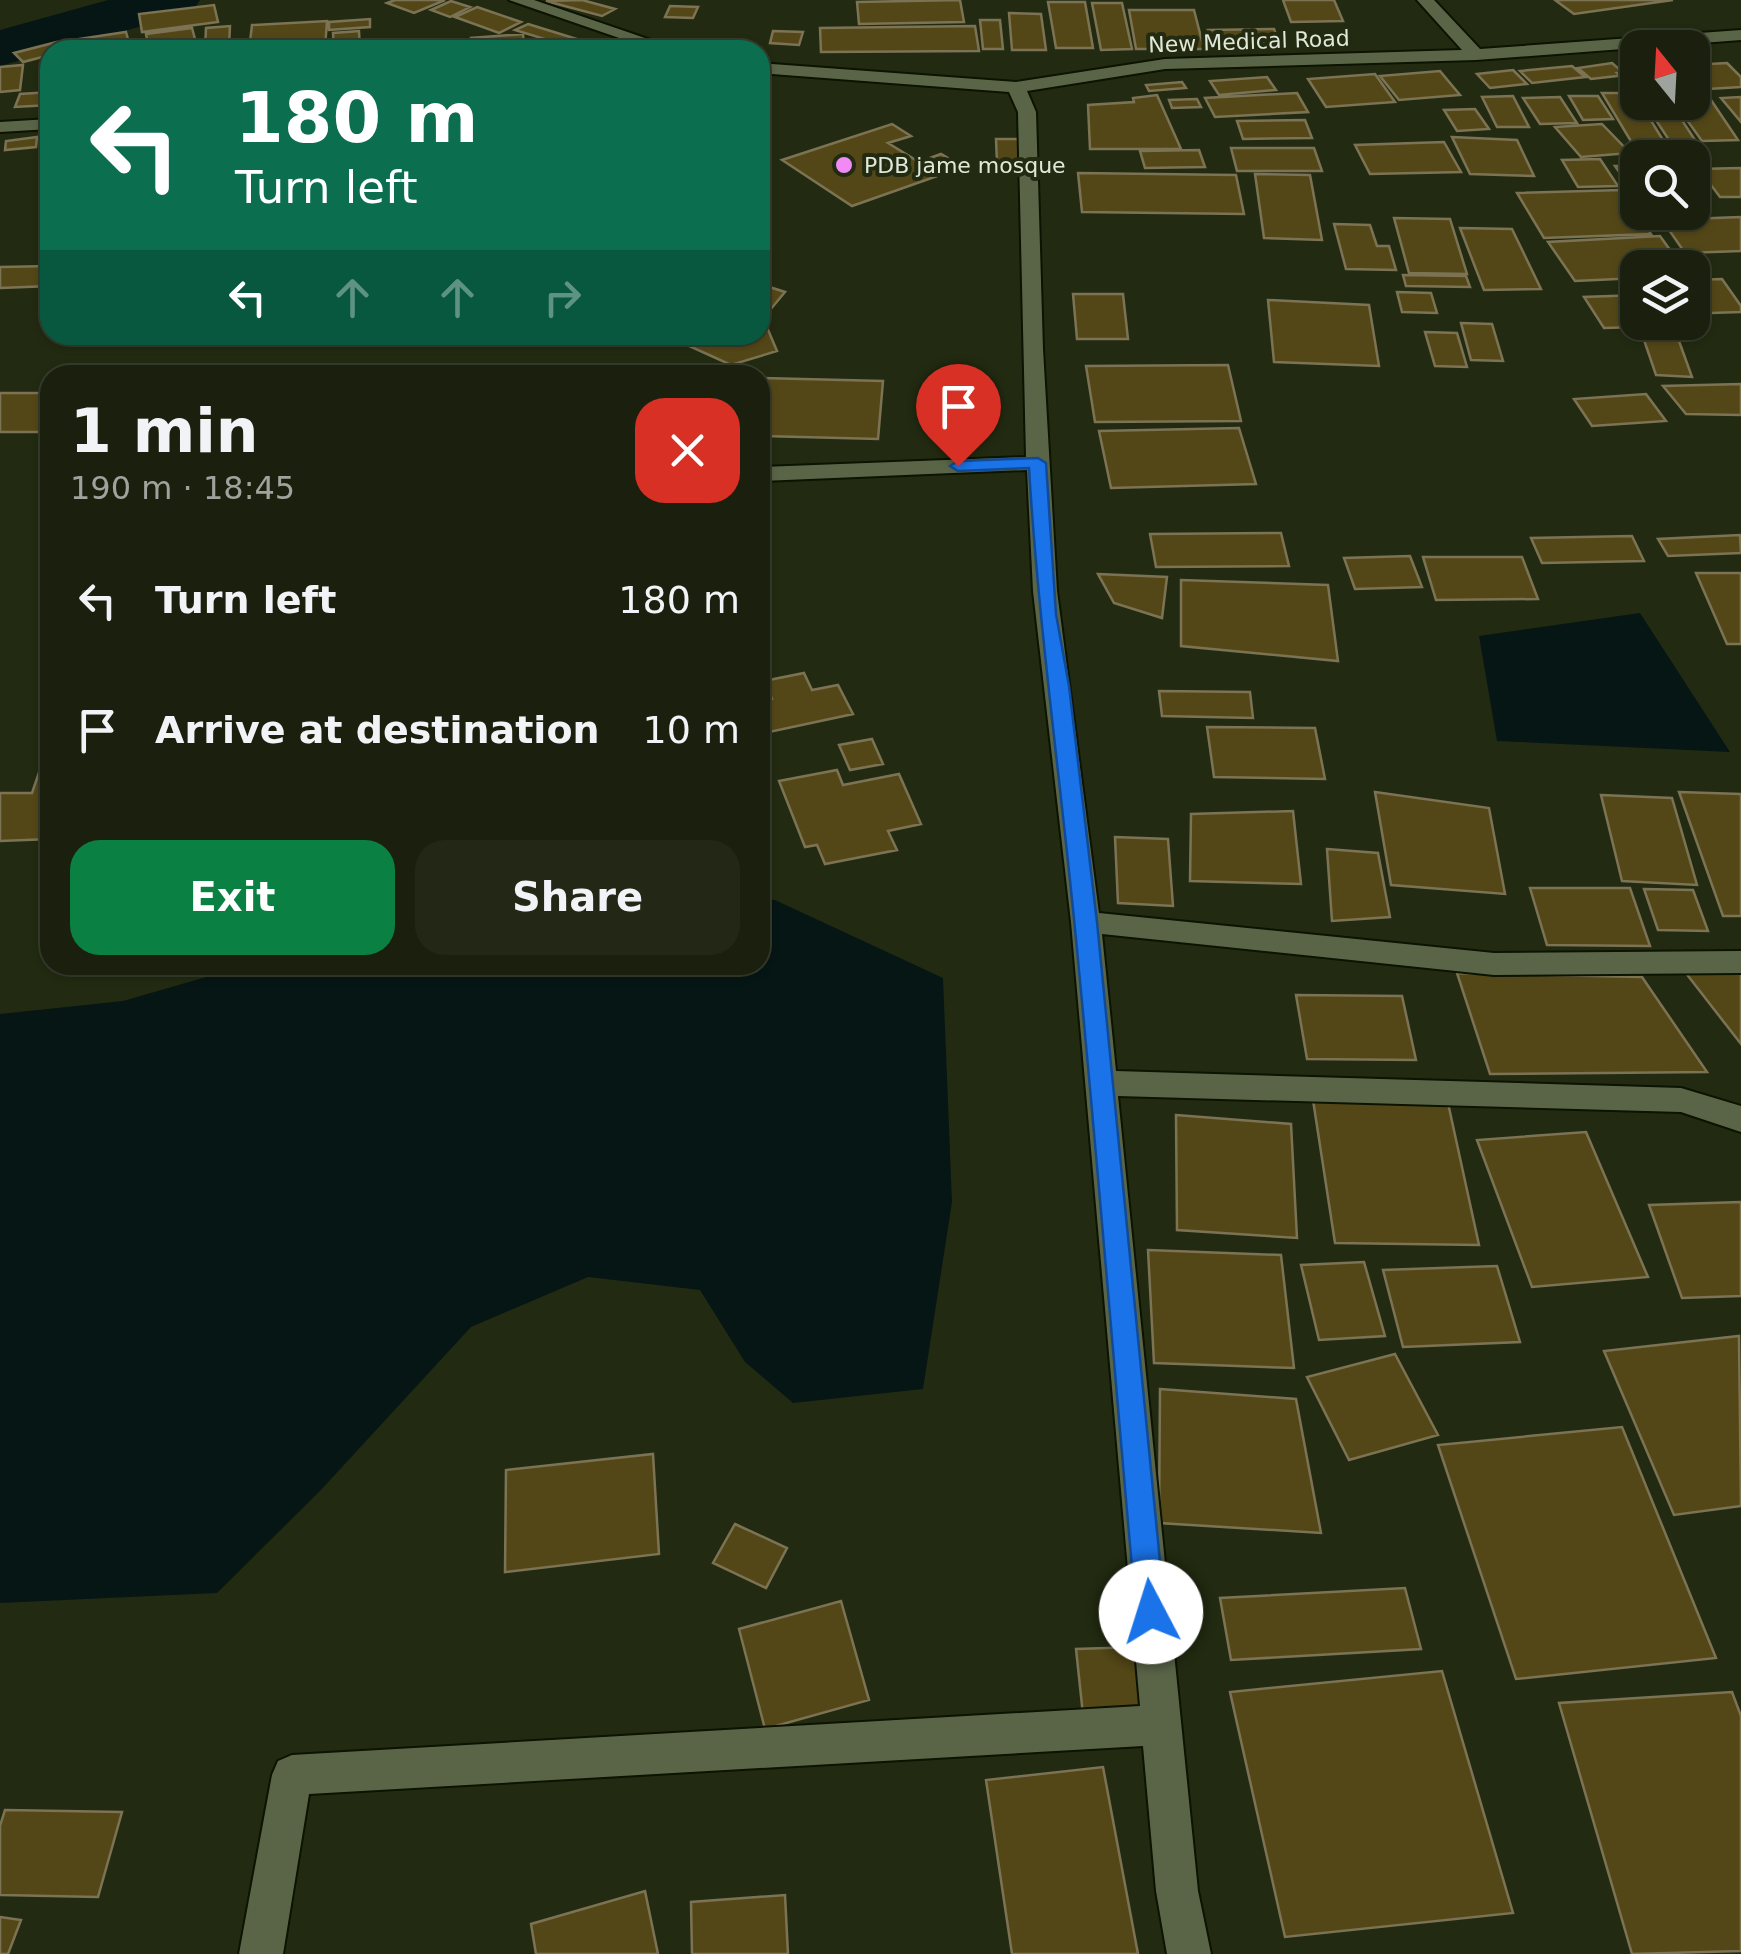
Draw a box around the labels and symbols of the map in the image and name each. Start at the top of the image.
street label: New Medical Road [1148,25,1350,58]
north arrow [1620,30,1710,120]
place label: PDB jame mosque [864,153,1066,178]
marker: PDB jame mosque [833,154,855,176]
pin [916,364,1001,467]
position arrow [1099,1560,1203,1664]

